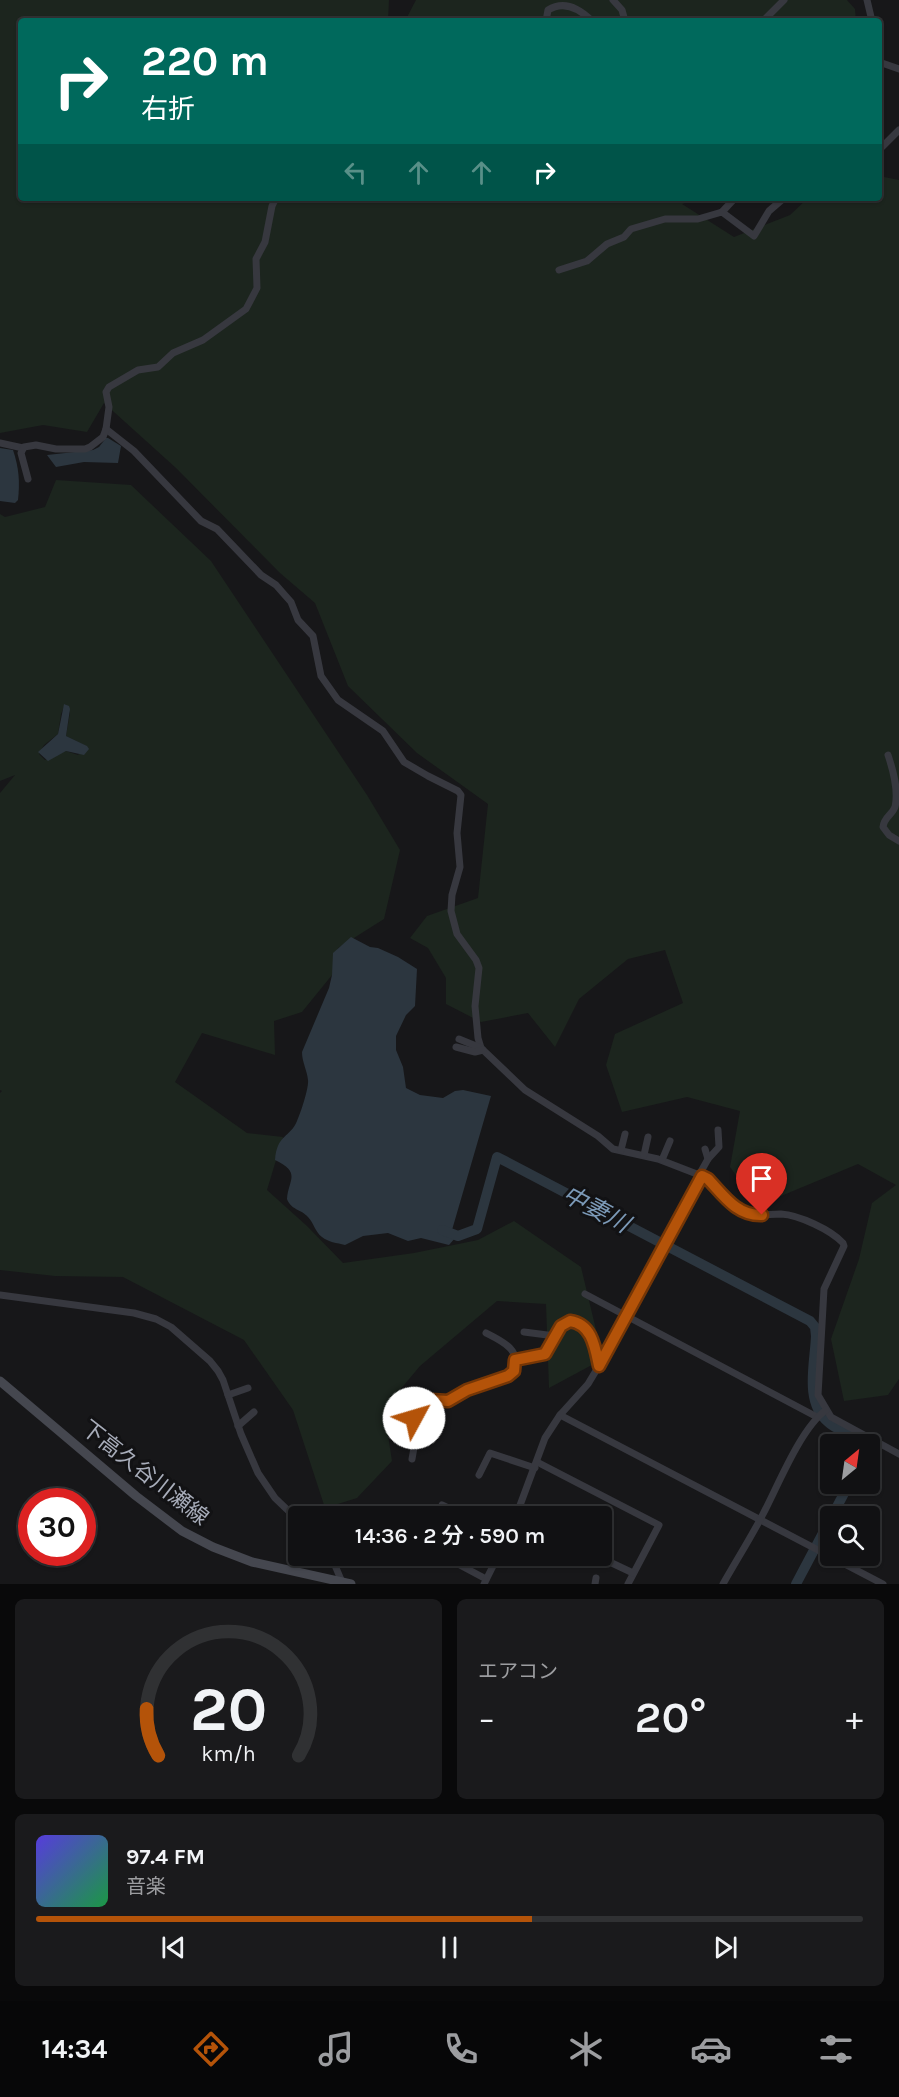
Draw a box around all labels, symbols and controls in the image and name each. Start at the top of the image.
text: 220 m [141,36,269,86]
icon: right [42,42,120,120]
text: 右折 [141,93,195,125]
icon: left [339,156,372,189]
icon: ahead [402,156,435,189]
icon: ahead [465,156,498,189]
icon: right [528,156,561,189]
pin [736,1153,787,1215]
icon: arrive [745,1162,778,1195]
water label: 中妻川 [558,1180,637,1240]
position arrow [382,1386,446,1450]
street label: 下高久谷川瀬線 [76,1415,214,1531]
north arrow [820,1434,880,1494]
map controls [820,1434,880,1566]
speed limit sign: 30 [18,1488,96,1566]
button: search [820,1506,880,1566]
text: 14:36 · 2 分 · 590 m [355,1523,545,1549]
text: エアコン [478,1660,558,1683]
text: 20 [190,1673,267,1746]
text: 20° [635,1691,706,1743]
text: − [478,1699,495,1737]
text: + [846,1699,863,1737]
text: km/h [201,1741,256,1766]
text: 97.4 FM [126,1844,205,1870]
text: 音楽 [126,1875,166,1898]
icon: previous [157,1931,190,1964]
icon: pause [433,1931,466,1964]
icon: next [709,1931,742,1964]
icon: directions [190,2028,232,2070]
icon: music [315,2028,357,2070]
icon: phone [440,2028,482,2070]
icon: climate [565,2028,607,2070]
icon: car [690,2028,732,2070]
icon: filters [815,2028,857,2070]
text: 14:34 [42,2033,107,2065]

